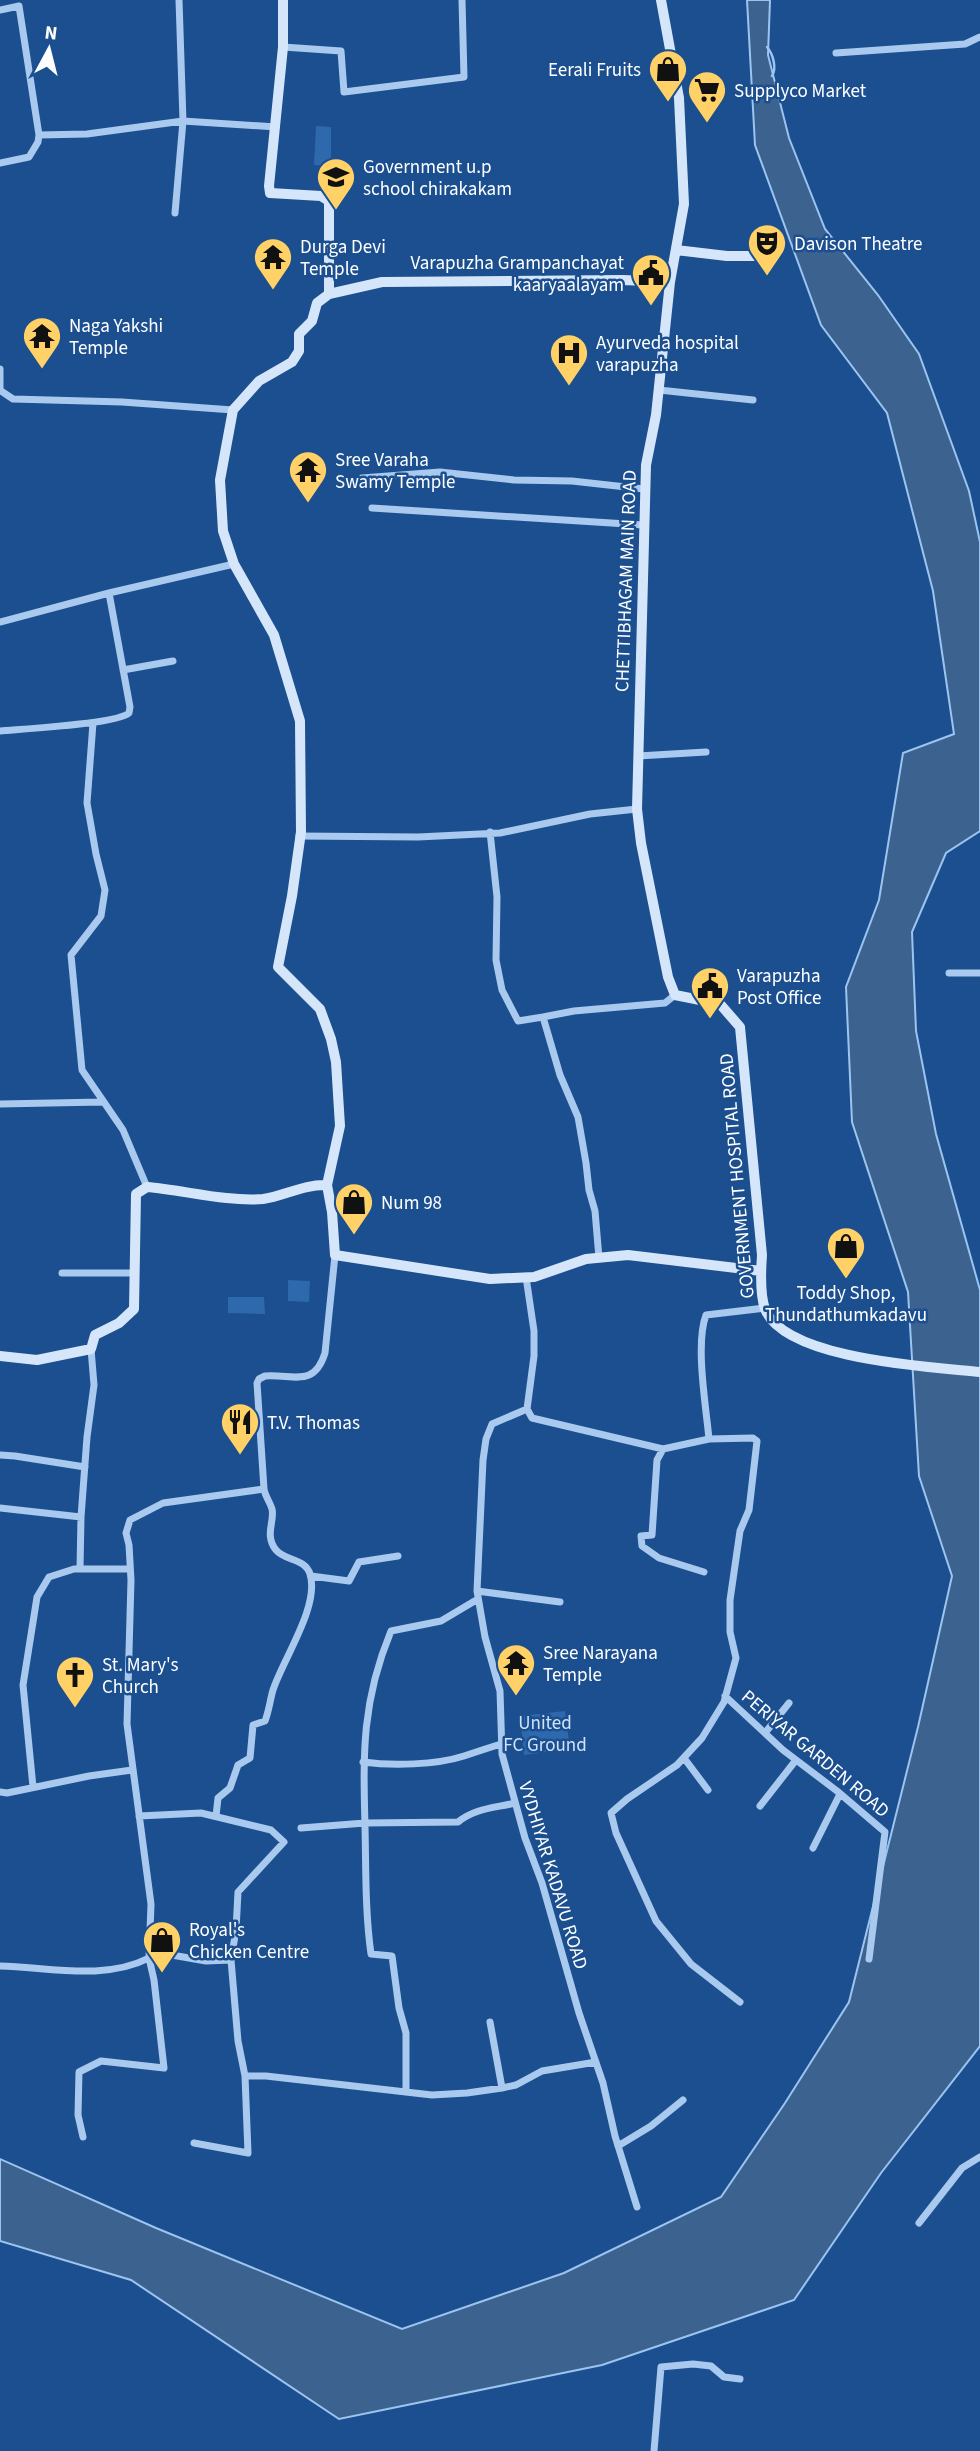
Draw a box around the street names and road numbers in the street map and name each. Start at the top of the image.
street label: CHETTIBHAGAM MAIN ROAD [609,469,644,693]
street label: GOVERNMENT HOSPITAL ROAD [713,1052,762,1300]
street label: PERIYAR GARDEN ROAD [735,1684,895,1824]
street label: VYDHIYAR KADAVU ROAD [511,1778,594,1973]

